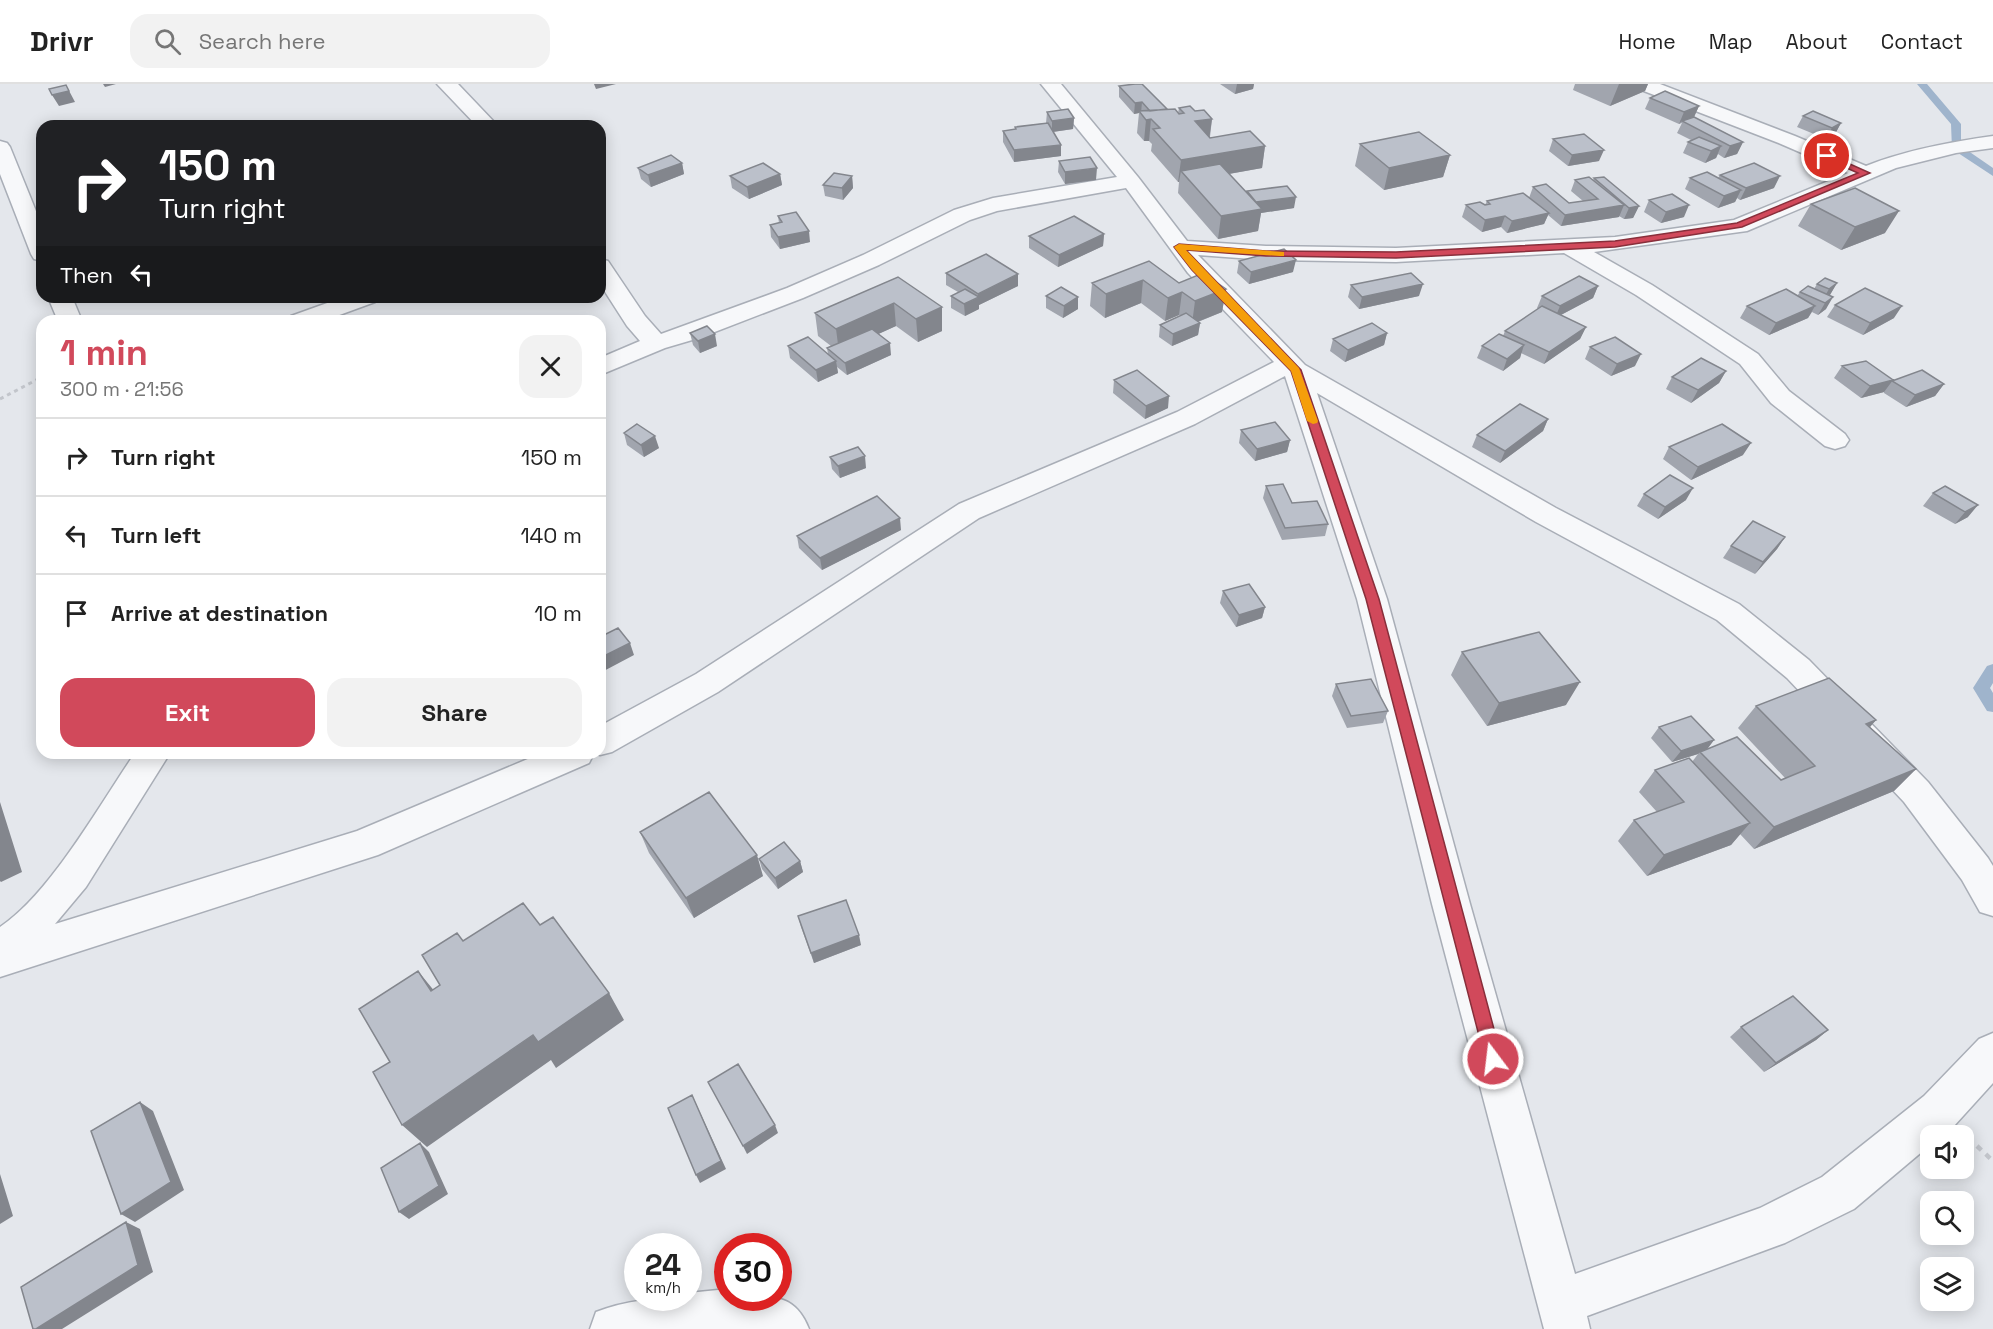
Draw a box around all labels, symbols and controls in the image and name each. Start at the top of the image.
search box [130,14,550,68]
text: Drivr [30,23,94,59]
icon: search [151,25,184,58]
text: Search here [199,27,325,55]
text: Home [1618,28,1676,55]
text: Map [1709,28,1753,55]
text: About [1786,28,1848,55]
text: Contact [1881,28,1963,55]
pin [1801,130,1852,181]
text: 150 m [159,139,277,192]
icon: arrive [1810,139,1843,172]
icon: right [60,144,138,222]
text: Turn right [159,191,286,226]
icon: left [125,258,158,291]
text: Then [60,261,113,289]
text: 1 min [60,330,148,376]
button: close [519,335,582,398]
text: 300 m · 21:56 [60,376,184,402]
icon: right [60,441,93,474]
text: Turn right [111,443,216,471]
text: 150 m [521,443,582,471]
icon: left [60,519,93,552]
text: Turn left [111,521,201,549]
text: 140 m [520,521,582,549]
icon: arrive [60,597,93,630]
text: Arrive at destination [111,599,328,627]
text: 10 m [534,599,582,627]
button: Exit [60,678,315,747]
button: Share [327,678,582,747]
position arrow [1461,1027,1525,1091]
map controls [1920,1125,1974,1311]
button: sound [1920,1125,1974,1179]
button: search [1920,1191,1974,1245]
speed limit sign: 30 [714,1233,792,1311]
text: 24 [645,1245,681,1284]
button: layers [1920,1257,1974,1311]
text: km/h [645,1278,681,1297]

